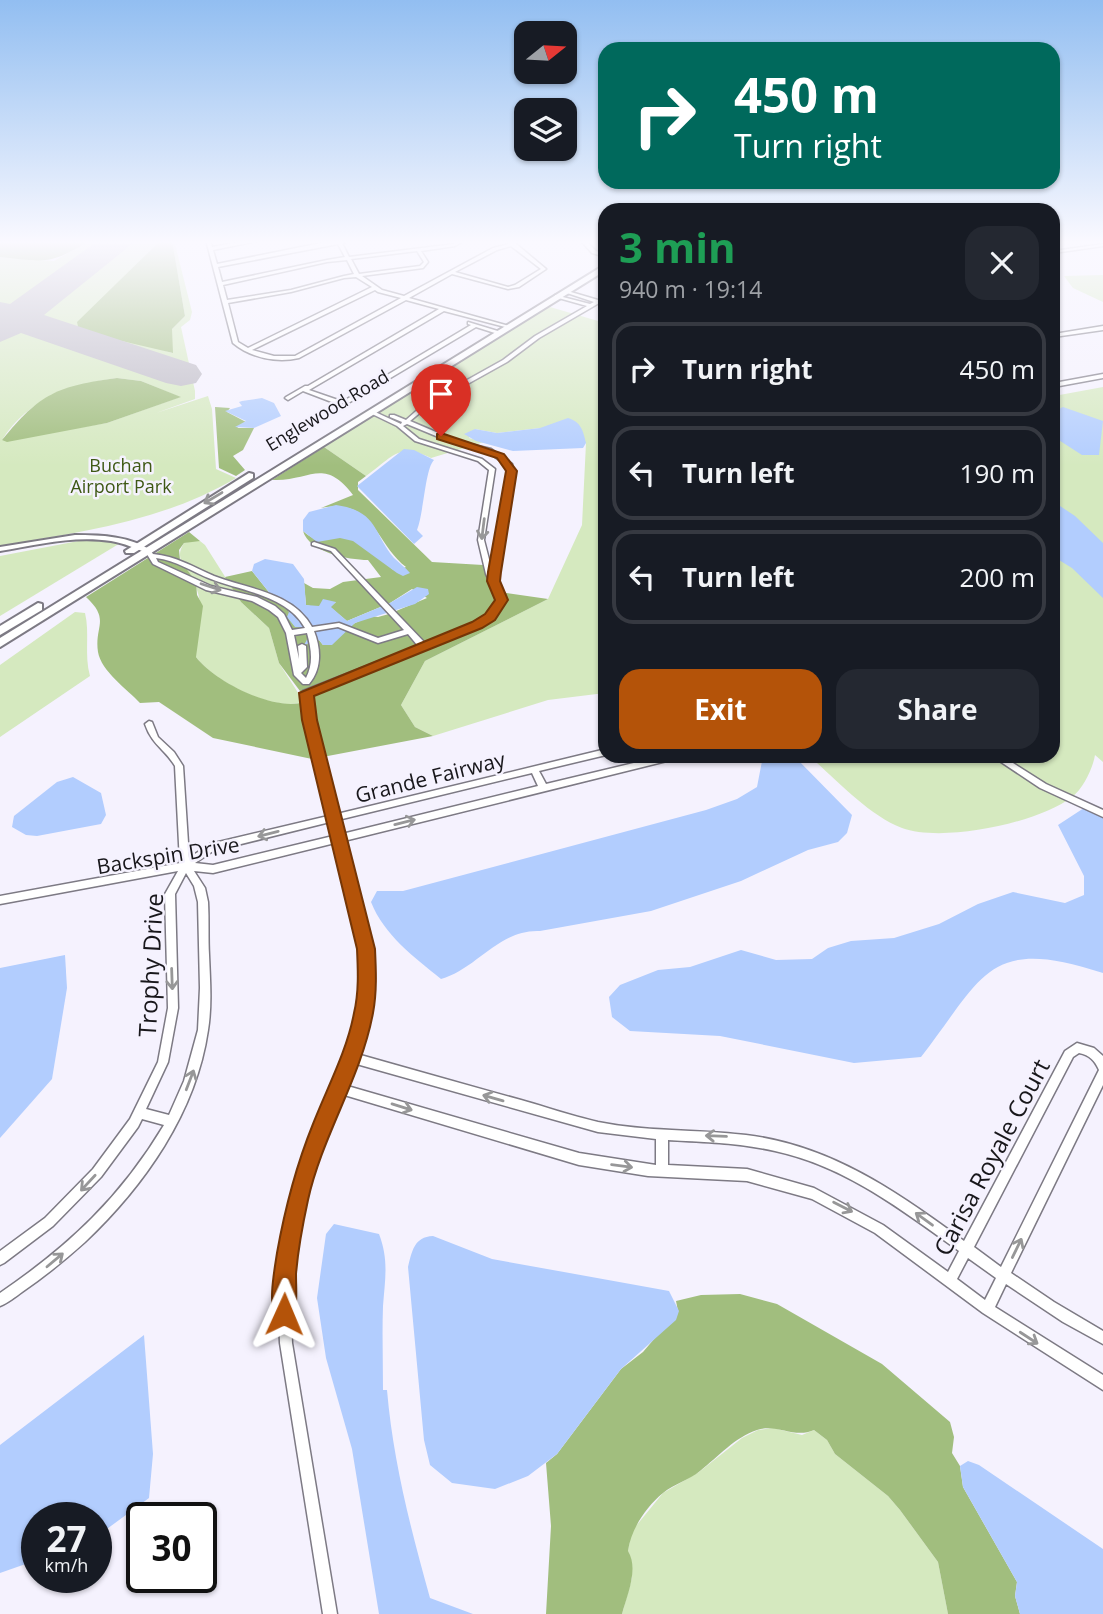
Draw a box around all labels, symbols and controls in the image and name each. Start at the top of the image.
north arrow [514,21,578,84]
map controls [514,21,577,161]
text: 450 m [734,61,879,127]
icon: right [619,70,710,161]
button: layers [514,98,577,161]
text: Turn right [734,124,882,167]
text: 3 min [619,218,736,275]
button: close [965,226,1039,300]
text: 940 m · 19:14 [619,273,762,305]
icon: right [623,350,661,388]
text: Turn right [682,351,813,387]
text: 450 m [960,351,1035,387]
street label: Englewood Road [261,364,393,456]
pin [411,364,471,436]
icon: arrive [422,375,460,413]
park label: Buchan Airport Park [70,453,172,498]
icon: left [623,454,661,492]
text: Turn left [682,455,794,491]
text: 190 m [960,455,1035,491]
one-way arrow [203,491,223,505]
one-way arrow [476,517,489,540]
icon: left [623,558,661,596]
text: Turn left [682,559,794,595]
text: 200 m [960,559,1035,595]
one-way arrow [199,582,221,594]
button: Exit [619,669,822,749]
button: Share [836,669,1039,749]
street label: Grande Fairway [352,745,508,809]
one-way arrow [394,815,416,828]
one-way arrow [257,828,280,841]
street label: Backspin Drive [95,830,241,880]
street label: Trophy Drive [130,892,170,1038]
one-way arrow [166,967,179,990]
street label: Carisa Royale Court [925,1053,1057,1261]
one-way arrow [184,1069,197,1091]
one-way arrow [482,1091,505,1104]
one-way arrow [391,1102,413,1115]
one-way arrow [705,1130,728,1143]
one-way arrow [610,1160,633,1173]
one-way arrow [79,1174,96,1191]
one-way arrow [832,1201,853,1215]
one-way arrow [915,1211,934,1226]
one-way arrow [1011,1238,1024,1259]
one-way arrow [46,1252,64,1268]
position arrow [247,1277,321,1351]
one-way arrow [1019,1331,1039,1345]
speed limit sign: 30 [126,1502,217,1593]
text: 27 [46,1515,87,1562]
text: km/h [45,1553,88,1577]

